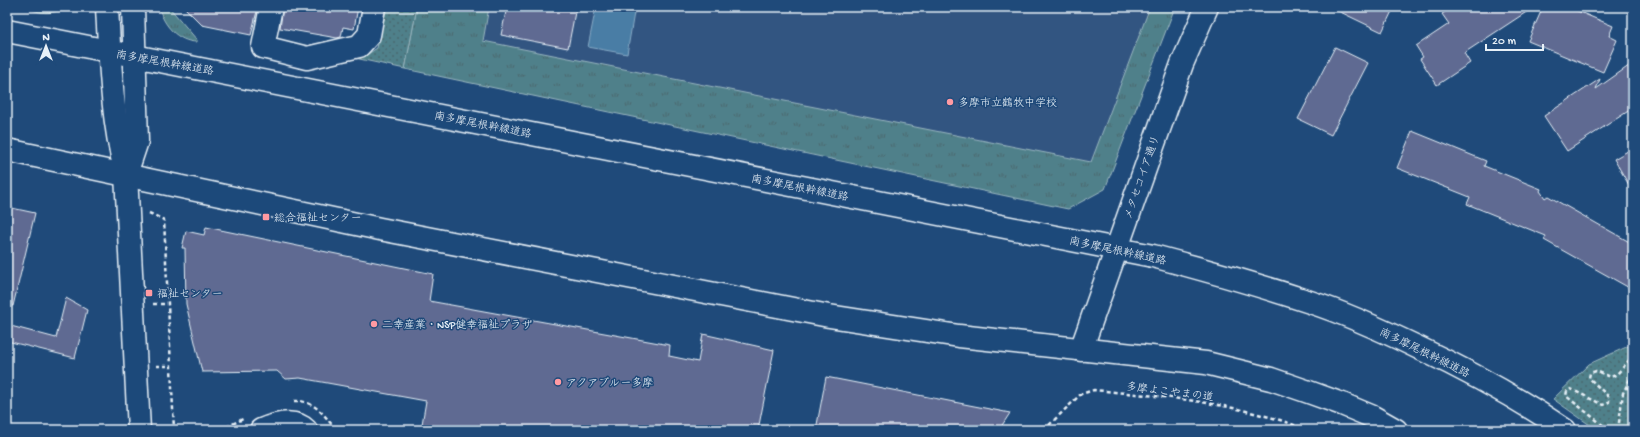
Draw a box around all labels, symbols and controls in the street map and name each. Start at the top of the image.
north arrow [26,26,66,66]
scale bar [1486,26,1543,52]
text: N [42,32,50,44]
text: 20 m [1492,35,1517,49]
street label: 南多摩尾根幹線道路 [115,48,215,78]
marker: 多摩市立鶴牧中学校 [945,97,955,107]
place label: 多摩市立鶴牧中学校 [958,97,1057,110]
street label: 南多摩尾根幹線道路 [433,110,533,141]
street label: メタセコイア通り [1122,134,1163,221]
street label: 南多摩尾根幹線道路 [750,173,850,204]
place label: 総合福祉センター [274,211,362,225]
marker: 総合福祉センター [261,212,271,222]
street label: 南多摩尾根幹線道路 [1068,235,1167,268]
place label: 福祉センター [157,287,223,301]
marker: 福祉センター [144,288,154,298]
place label: 二幸産業・NSP健幸福祉プラザ [382,318,532,332]
marker: 二幸産業・NSP健幸福祉プラザ [369,319,379,329]
street label: 南多摩尾根幹線道路 [1377,326,1472,381]
marker: アクアブルー多摩 [553,377,563,387]
place label: アクアブルー多摩 [566,377,653,390]
street label: 多摩よこやまの道 [1125,381,1214,404]

